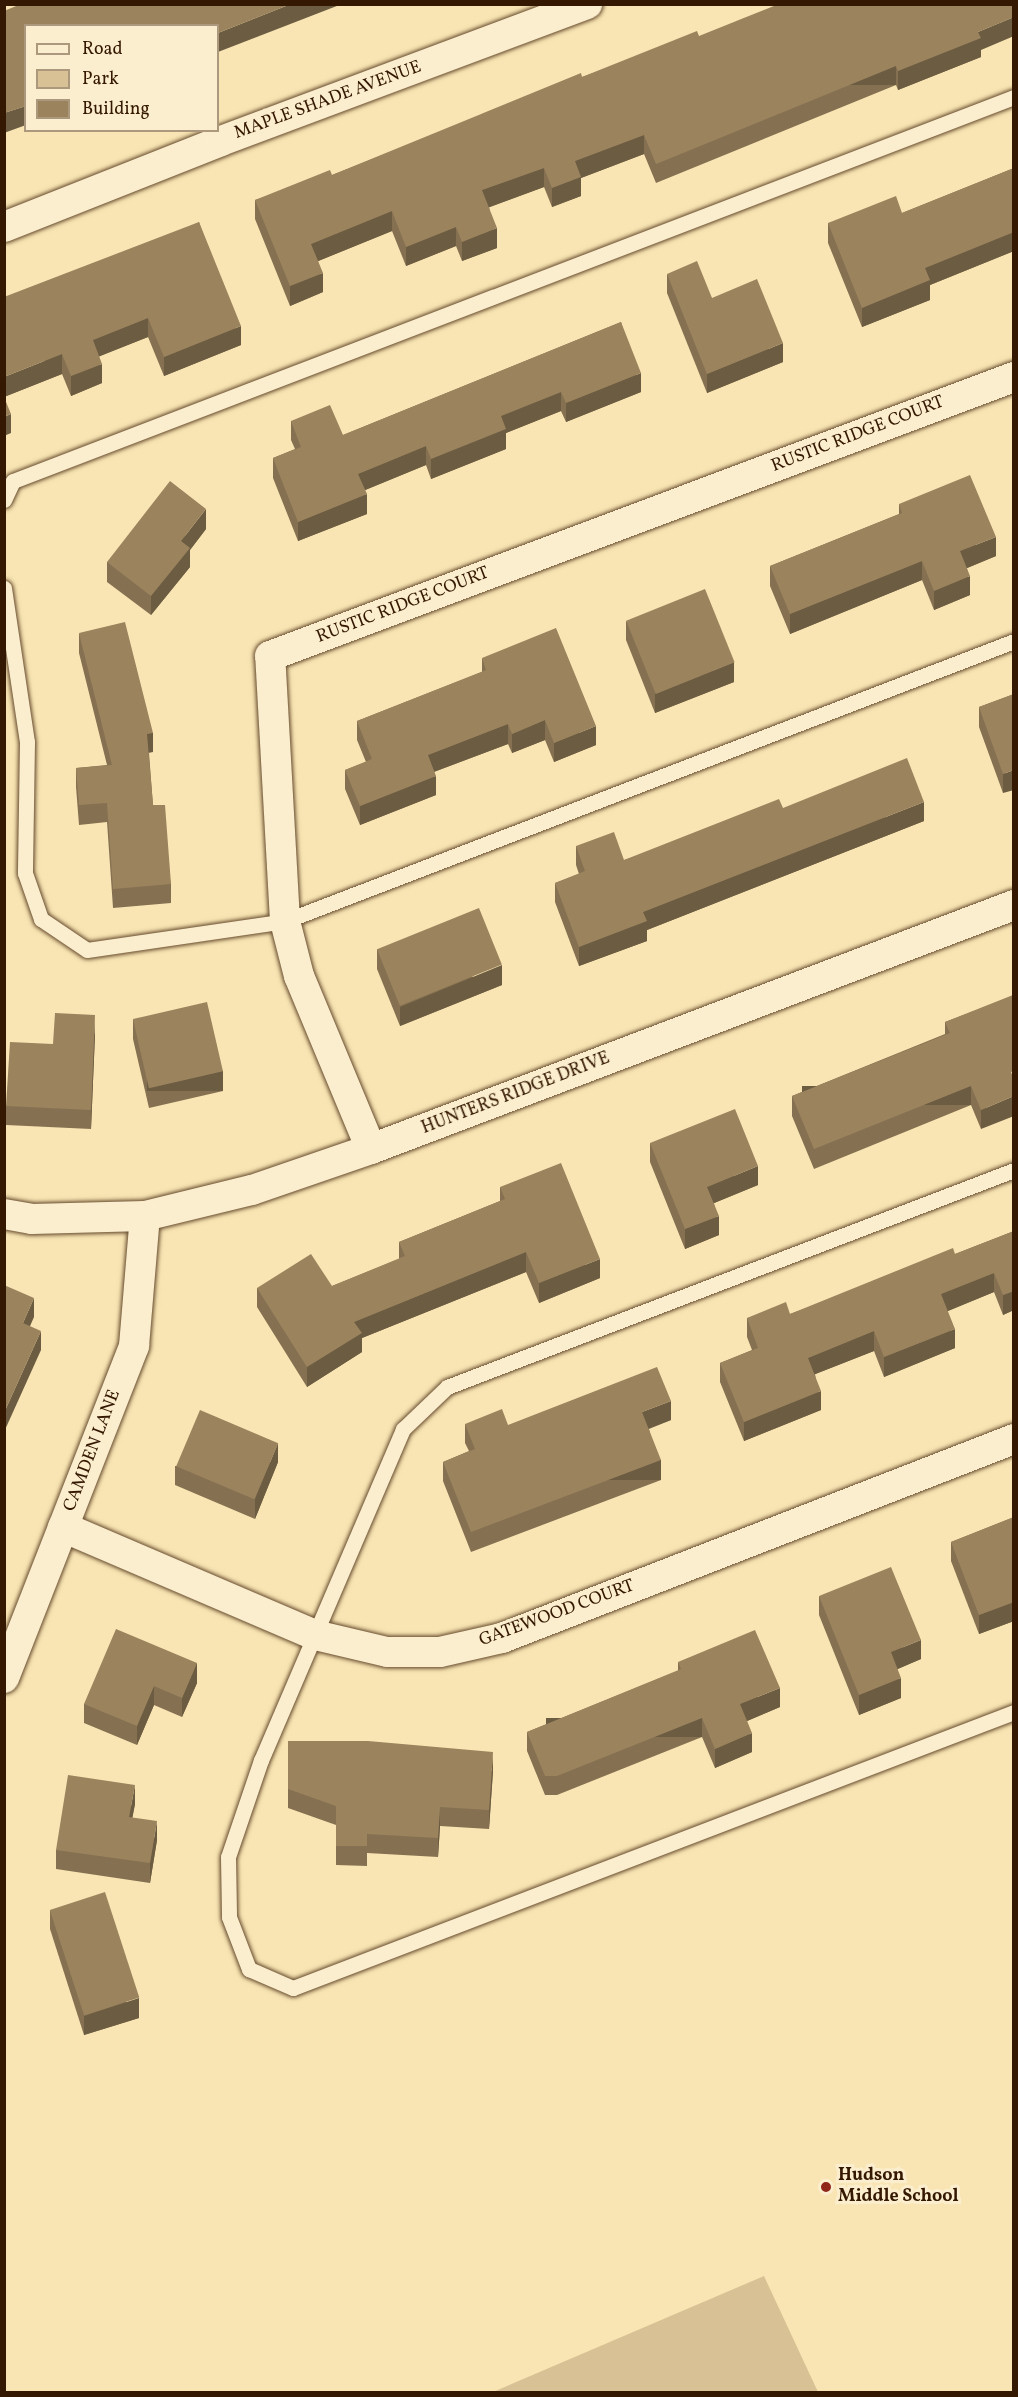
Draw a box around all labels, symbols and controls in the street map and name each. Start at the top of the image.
legend [24,24,219,132]
text: Road [82,37,123,62]
street label: MAPLE SHADE AVENUE [231,57,425,145]
text: Park [82,67,119,92]
text: Building [82,97,150,122]
street label: RUSTIC RIDGE COURT [769,392,947,478]
street label: RUSTIC RIDGE COURT [314,563,492,649]
street label: HUNTERS RIDGE DRIVE [419,1048,613,1140]
street label: CAMDEN LANE [60,1387,126,1515]
street label: GATEWOOD COURT [476,1576,638,1652]
place label: Hudson Middle School [838,2166,959,2208]
marker: Hudson Middle School [819,2180,833,2194]

